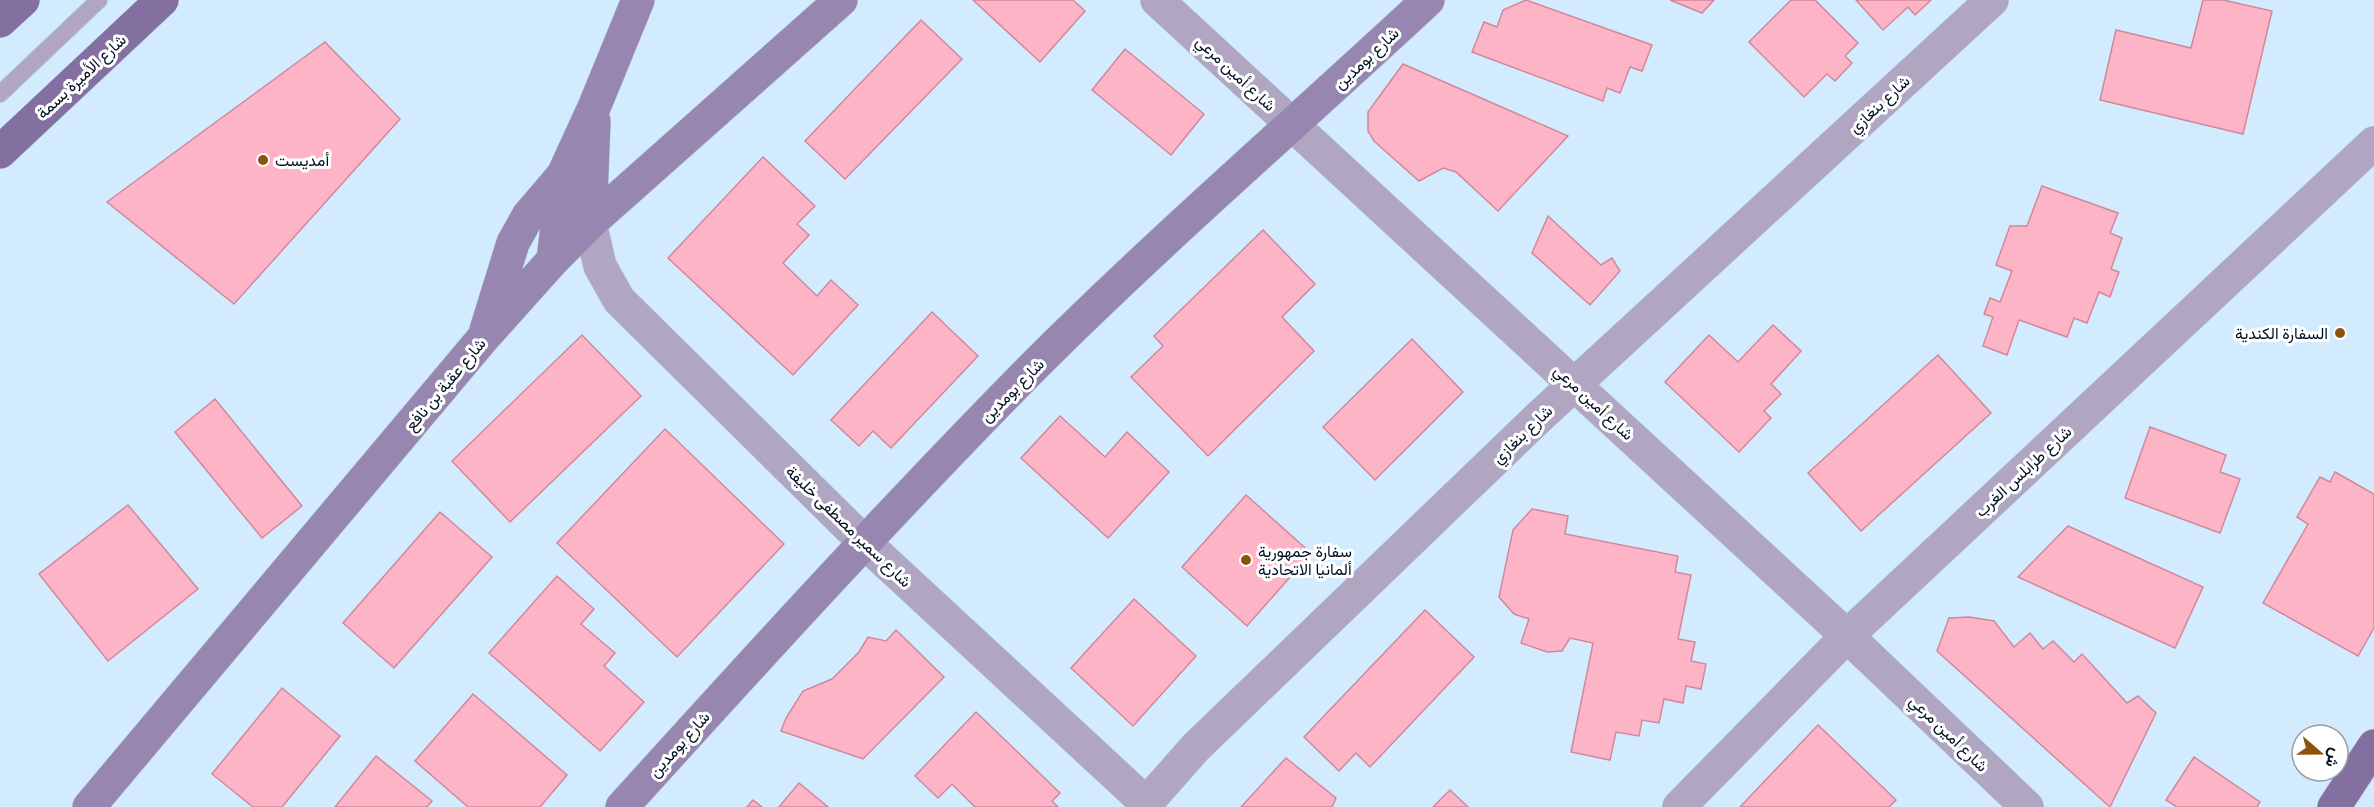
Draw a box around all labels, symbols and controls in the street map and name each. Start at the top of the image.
street label: شارع بومدين [1329,22,1404,95]
street label: شارع الأميرة بسمة [31,29,131,124]
street label: شارع أمين مرعي [1189,30,1281,118]
street label: شارع بنغازي [1844,70,1916,140]
place label: أمديست [275,149,329,171]
marker: أمديست [256,153,270,167]
place label: السفارة الكندية [2235,322,2328,344]
marker: السفارة الكندية [2333,326,2347,340]
street label: شارع عقبة بن نافع [400,333,491,436]
street label: شارع بومدين [975,353,1049,427]
street label: شارع أمين مرعي [1547,359,1639,447]
street label: شارع بنغازي [1487,400,1559,470]
street label: شارع طرابلس الغرب [1970,420,2077,522]
street label: شارع سمير مصطفى خليفة [781,460,917,593]
place label: سفارة جمهورية ألمانيا الاتحادية [1258,540,1352,580]
marker: سفارة جمهورية ألمانيا الاتحادية [1239,553,1253,567]
street label: شارع أمين مرعي [1903,690,1993,778]
street label: شارع بومدين [643,706,715,782]
north arrow [2290,723,2350,783]
text: ش [2320,745,2348,771]

